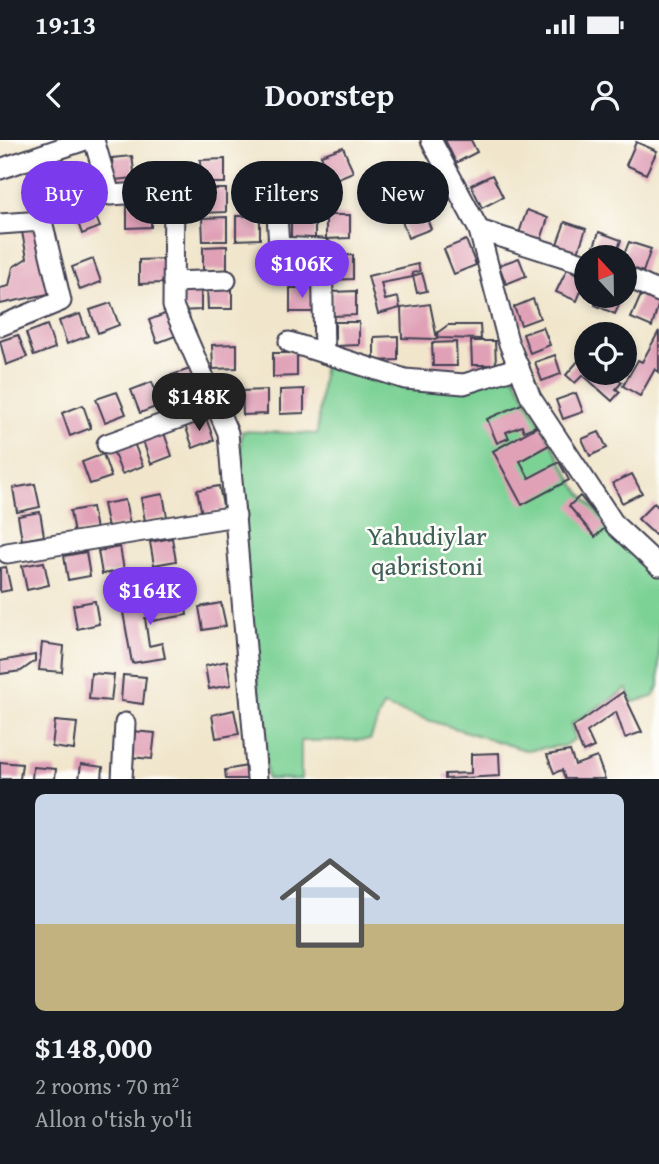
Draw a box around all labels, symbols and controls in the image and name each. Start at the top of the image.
text: 19:13 [35,5,96,44]
text: Doorstep [265,71,394,118]
icon: back [35,76,73,114]
icon: person [586,76,624,114]
chip: Buy [21,161,108,224]
chip: Rent [122,161,217,224]
chip: Filters [231,161,343,224]
chip: New [357,161,449,224]
pin: $106K [253,240,351,300]
north arrow [574,245,637,308]
map controls [574,245,637,385]
text: $106K [271,246,333,279]
button: locate [574,322,637,385]
pin: $148K [150,373,248,433]
text: $148K [168,379,230,412]
park label: Yahudiylar qabristoni [367,516,487,585]
pin: $164K [101,568,199,627]
text: $164K [119,573,181,606]
icon: home [267,840,393,966]
text: $148,000 [35,1025,152,1069]
text: 2 rooms · 70 m² [35,1069,179,1102]
text: Allon o'tish yo'li [35,1102,193,1135]

